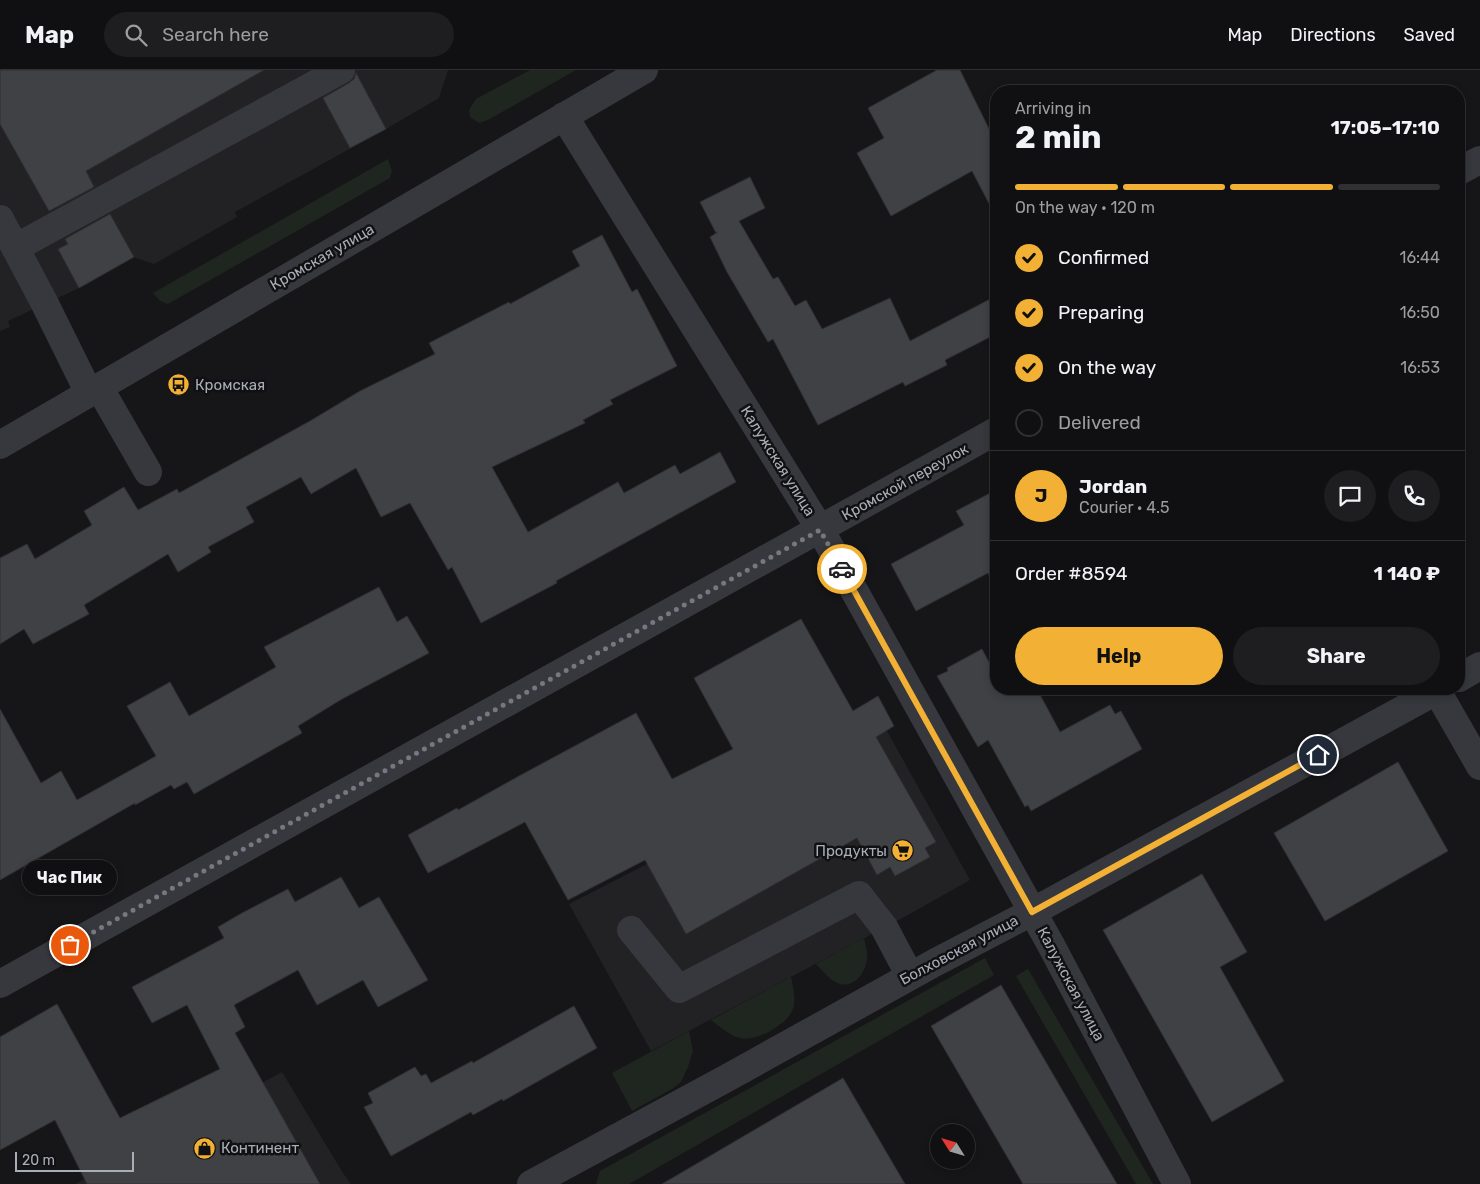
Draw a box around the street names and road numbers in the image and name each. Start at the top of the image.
street label: Кромская улица [267,220,377,294]
street label: Калужская улица [737,403,819,519]
street label: Кромской переулок [838,440,972,524]
street label: Болховская улица [897,911,1021,989]
street label: Калужская улица [1033,924,1109,1044]

